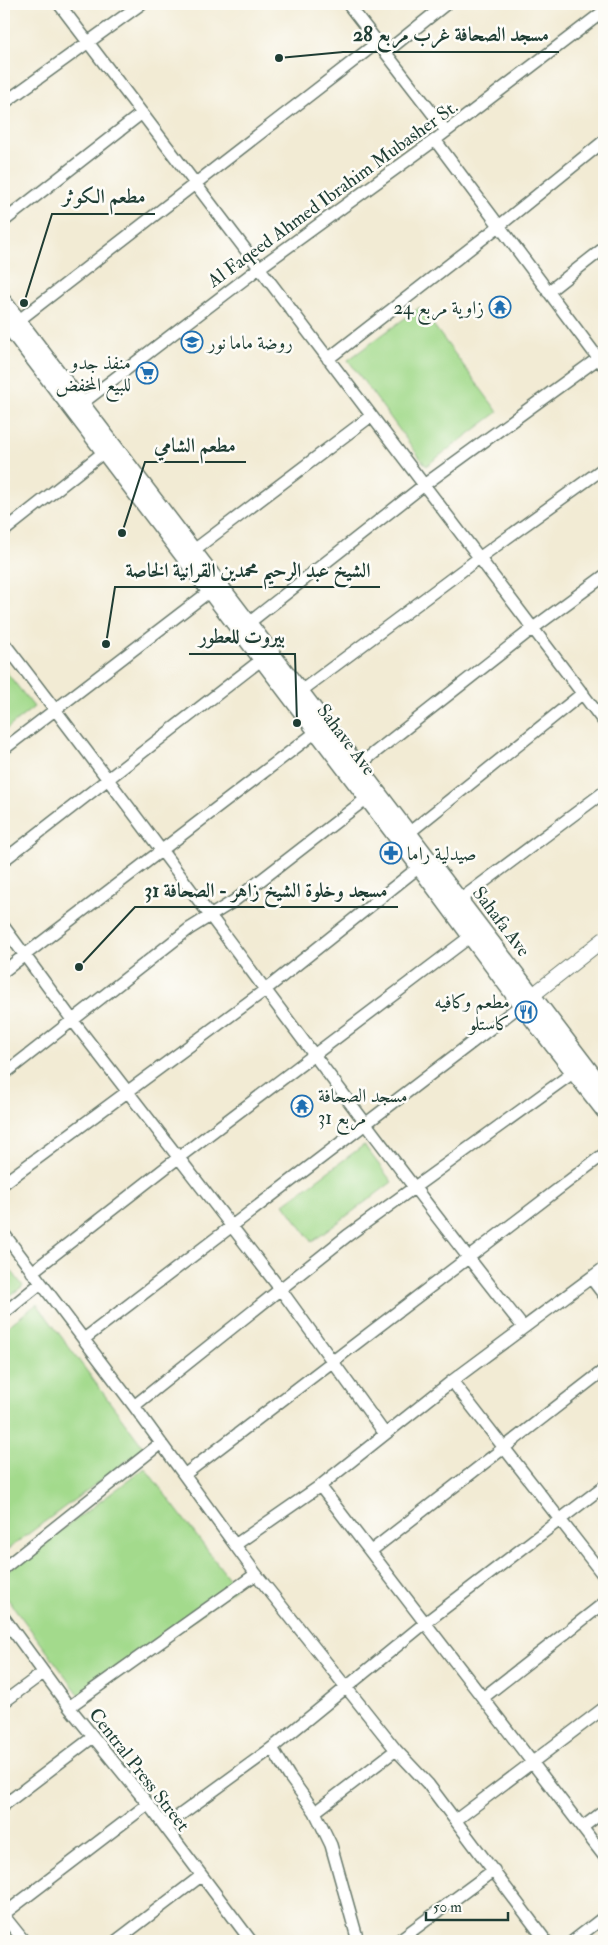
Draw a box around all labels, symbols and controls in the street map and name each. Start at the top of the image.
callout: مسجد الصحافة غرب مربع 28 [343,17,559,52]
text: مسجد الصحافة غرب مربع 28 [353,22,549,53]
street label: Al Faqeed Ahmed Ibrahim Mubasher St. [202,95,463,293]
callout: مطعم الكوثر [52,179,155,214]
text: مطعم الكوثر [60,184,146,215]
temple icon: زاوية مربع 24 [488,295,512,319]
place label: زاوية مربع 24 [393,296,484,325]
school or university icon: روضة ماما نور [180,330,204,354]
place label: روضة ماما نور [206,331,293,355]
place label: منفذ جدو للبيع المخفض [55,351,131,402]
supermarket icon: منفذ جدو للبيع المخفض [135,361,159,385]
callout: مطعم الشامي [145,427,246,462]
text: مطعم الشامي [153,433,236,464]
callout: الشيخ عبد الرحيم محمدين القرانية الخاصة [115,552,380,587]
text: الشيخ عبد الرحيم محمدين القرانية الخاصة [126,558,370,590]
callout: بيروت للعطور [189,619,295,654]
text: بيروت للعطور [197,624,285,649]
street label: Sahave Ave [312,699,381,780]
pharmacy icon: صيدلية راما [379,841,403,865]
place label: صيدلية راما [407,842,476,866]
callout: مسجد وخلوة الشيخ زاهر - الصحافة 31 [135,872,398,907]
text: مسجد وخلوة الشيخ زاهر - الصحافة 31 [145,878,387,908]
street label: Sahafa Ave [467,882,535,961]
place label: مطعم وكافيه كاستلو [434,990,510,1036]
restaurant icon: مطعم وكافيه كاستلو [514,1000,538,1024]
place label: مسجد الصحافة مربع 31 [318,1084,408,1135]
temple icon: مسجد الصحافة مربع 31 [290,1094,314,1118]
street label: Central Press Street [84,1703,195,1836]
scale bar [426,1890,508,1922]
text: 50 m [433,1898,462,1917]

